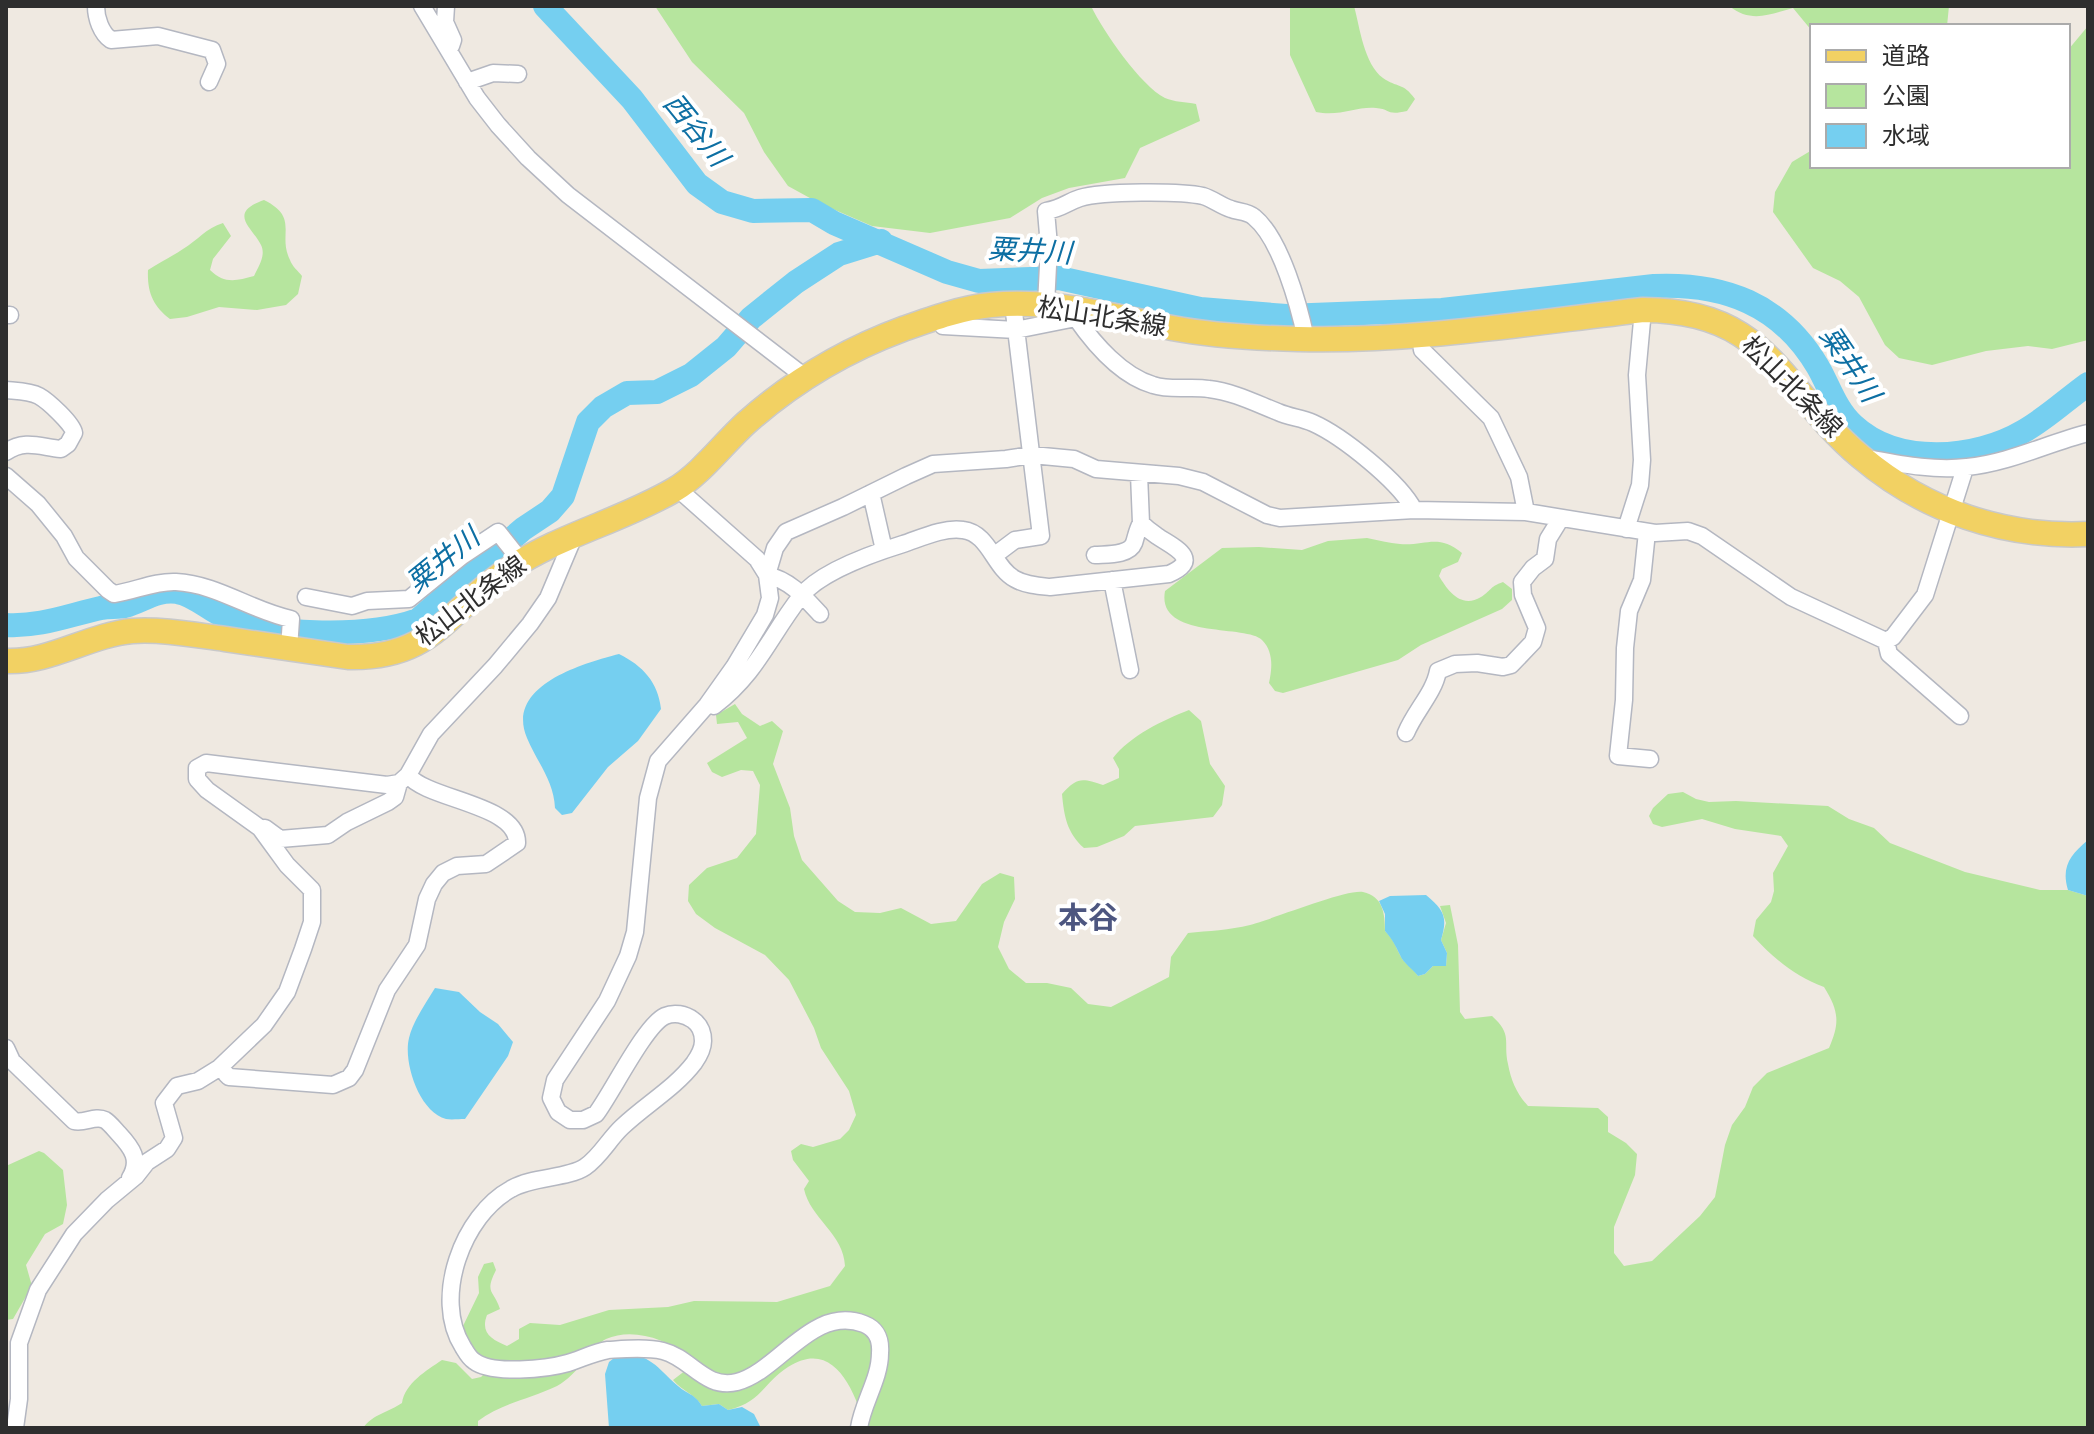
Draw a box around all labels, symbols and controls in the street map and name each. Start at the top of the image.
legend [1810,24,2070,168]
text: 道路 [1882,42,1930,70]
text: 公園 [1882,82,1930,110]
water label: 西谷川 [657,87,737,175]
text: 水域 [1882,122,1930,150]
water label: 粟井川 [987,232,1076,270]
street label: 松山北条線 [1035,292,1169,342]
water label: 粟井川 [1813,320,1889,411]
street label: 松山北条線 [1735,330,1849,444]
water label: 粟井川 [400,519,488,599]
street label: 松山北条線 [410,549,532,653]
district label: 本谷 [1058,900,1118,936]

